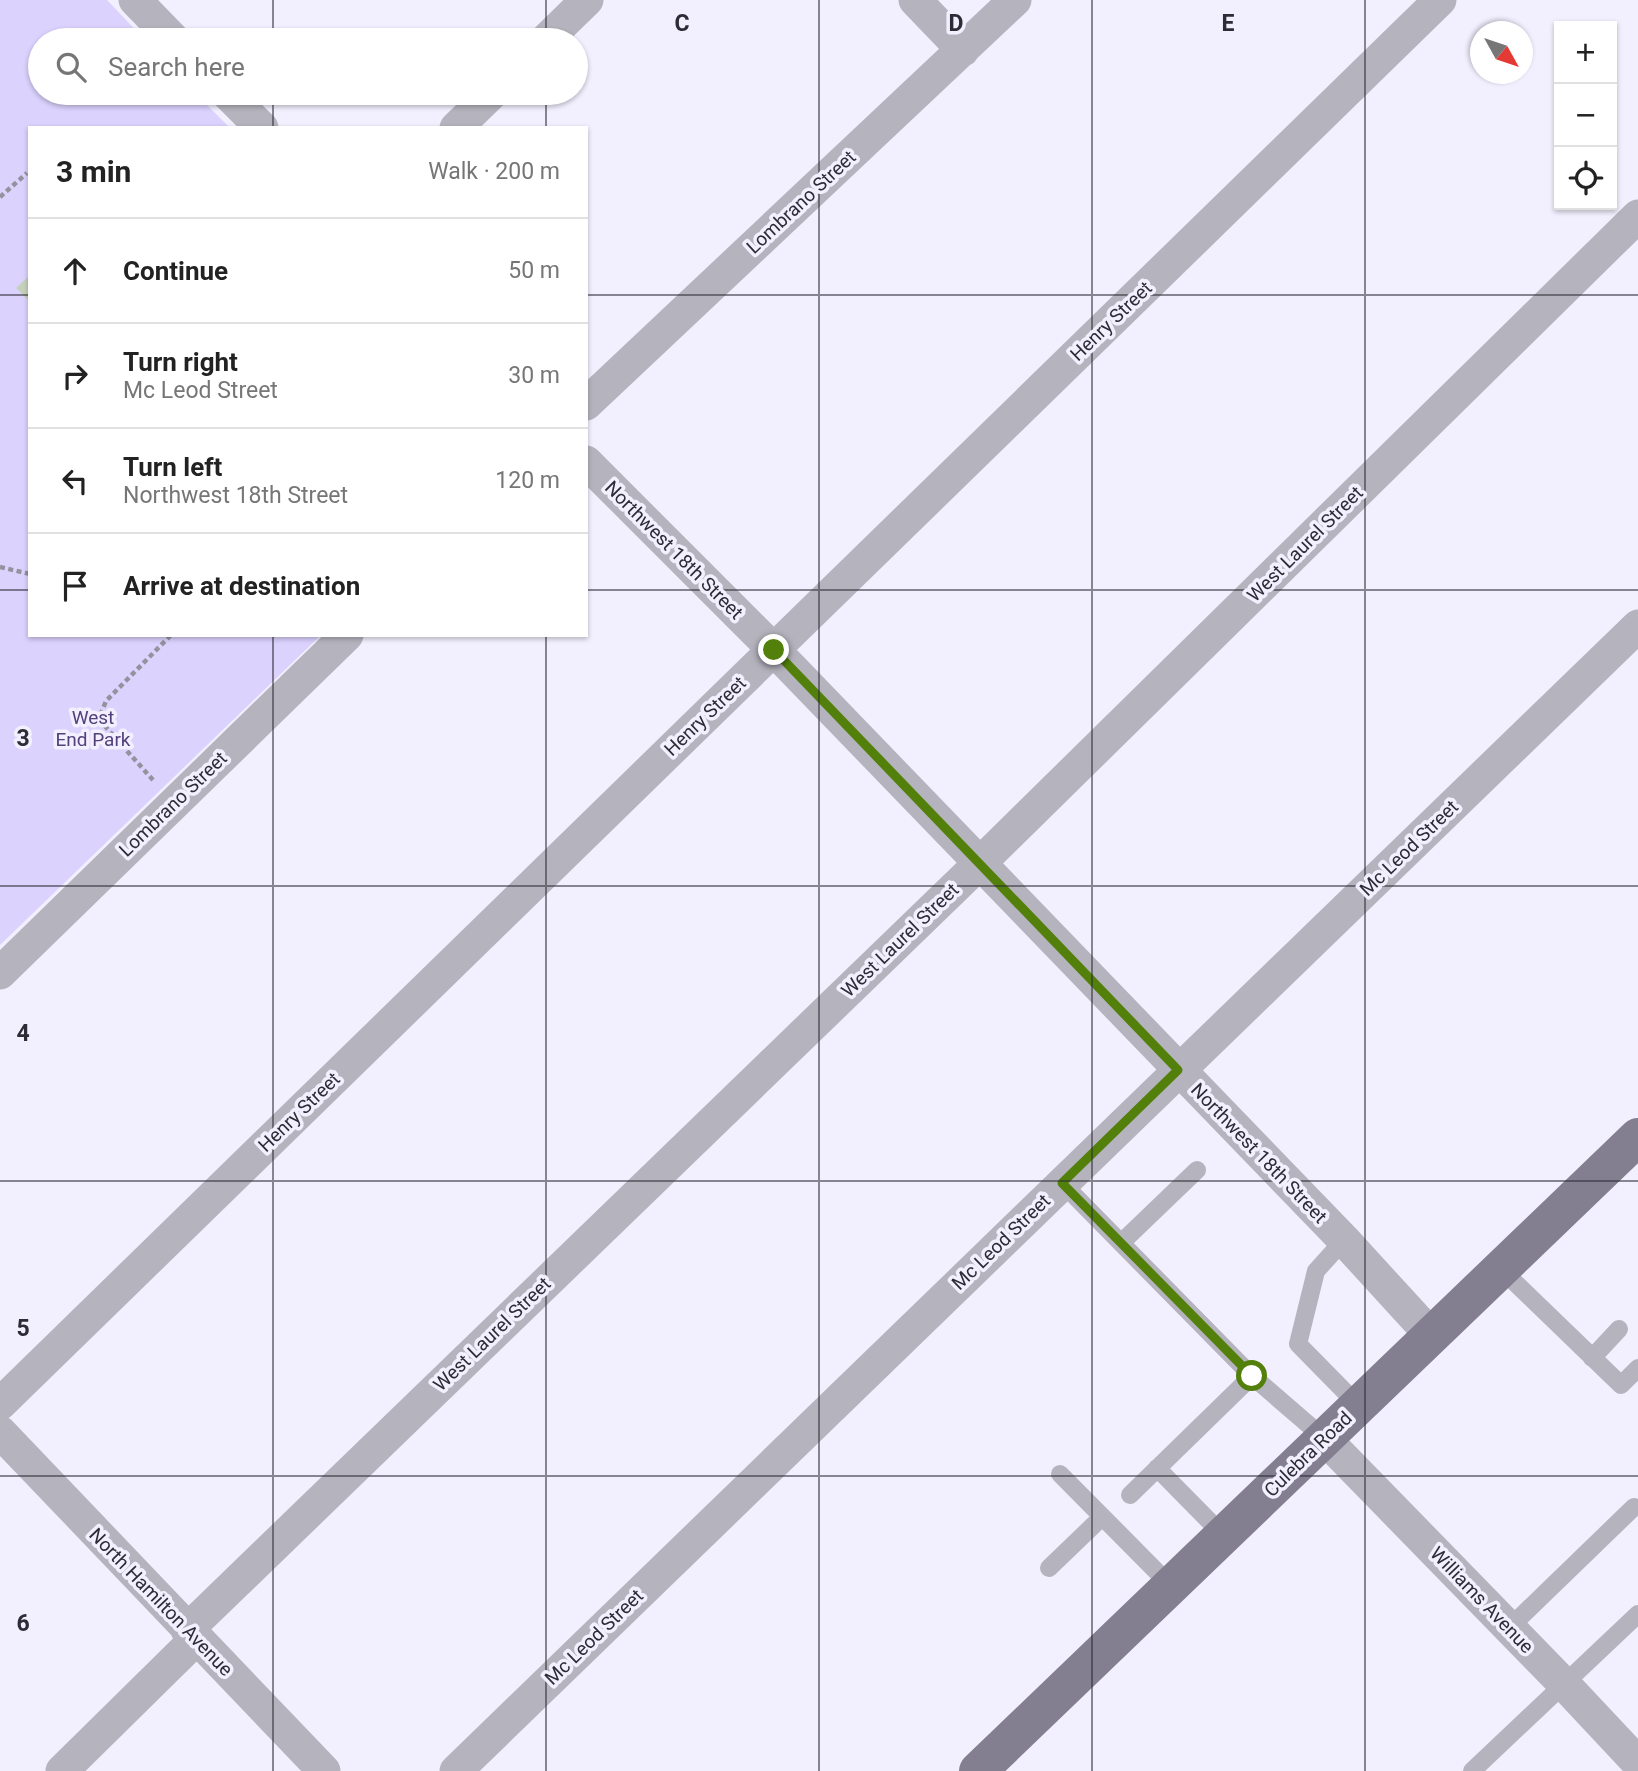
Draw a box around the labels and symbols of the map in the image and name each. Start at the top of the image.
text: C [674,10,690,37]
text: D [949,10,963,37]
text: E [1222,10,1235,37]
north arrow [1470,21,1533,84]
street label: Lombrano Street [742,146,860,258]
street label: Henry Street [1065,276,1157,366]
street label: Northwest 18th Street [600,476,748,624]
street label: West Laurel Street [1242,481,1368,607]
route end [758,634,789,665]
street label: Henry Street [659,671,751,761]
park label: West End Park [55,706,131,751]
text: 3 [16,725,30,752]
street label: Lombrano Street [114,747,232,861]
street label: Mc Leod Street [1355,795,1463,901]
street label: West Laurel Street [837,878,963,1002]
text: 4 [16,1020,30,1047]
street label: Henry Street [253,1067,345,1157]
street label: Northwest 18th Street [1186,1078,1332,1228]
street label: Mc Leod Street [947,1189,1055,1295]
street label: West Laurel Street [429,1272,555,1396]
text: 5 [16,1315,30,1342]
route start [1236,1360,1267,1391]
street label: Culebra Road [1259,1407,1357,1501]
street label: North Hamilton Avenue [84,1523,238,1681]
street label: Williams Avenue [1425,1542,1539,1658]
street label: Mc Leod Street [540,1584,648,1690]
text: 6 [16,1610,30,1637]

